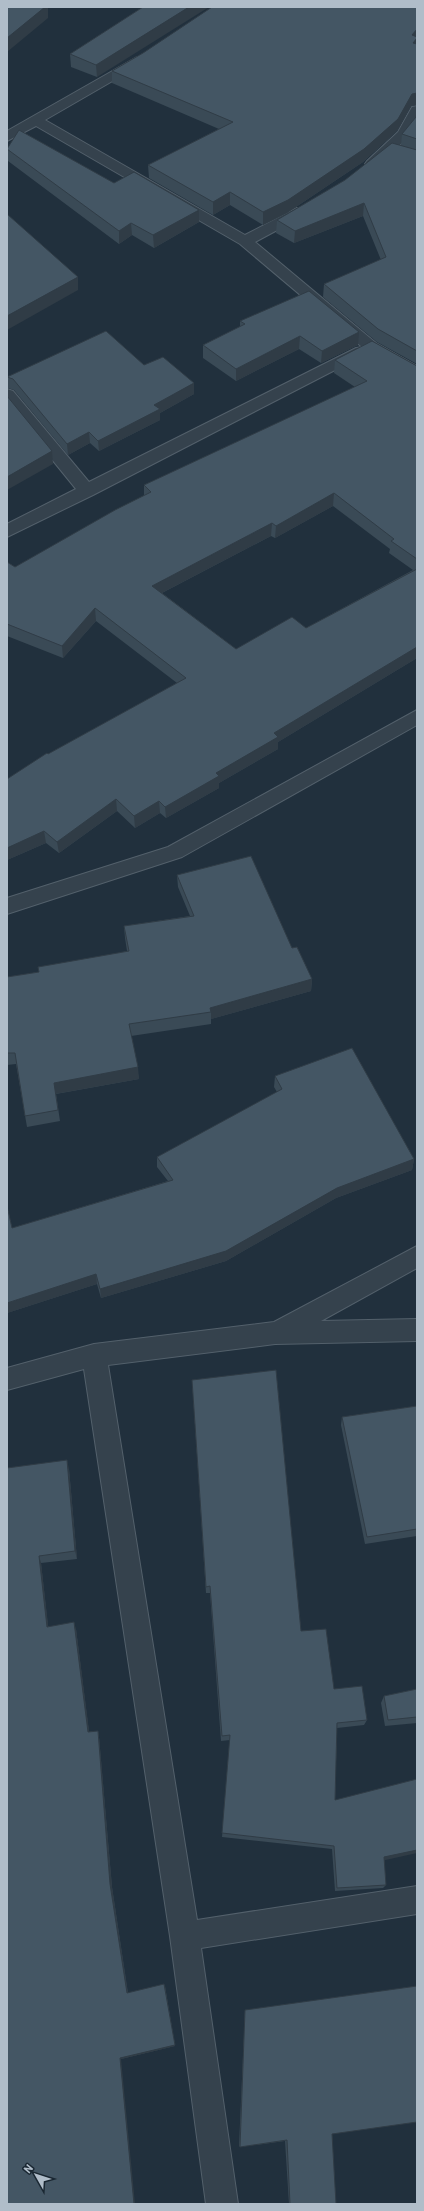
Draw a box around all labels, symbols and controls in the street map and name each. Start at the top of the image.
north arrow [16,2155,56,2195]
text: N [20,2161,35,2175]

